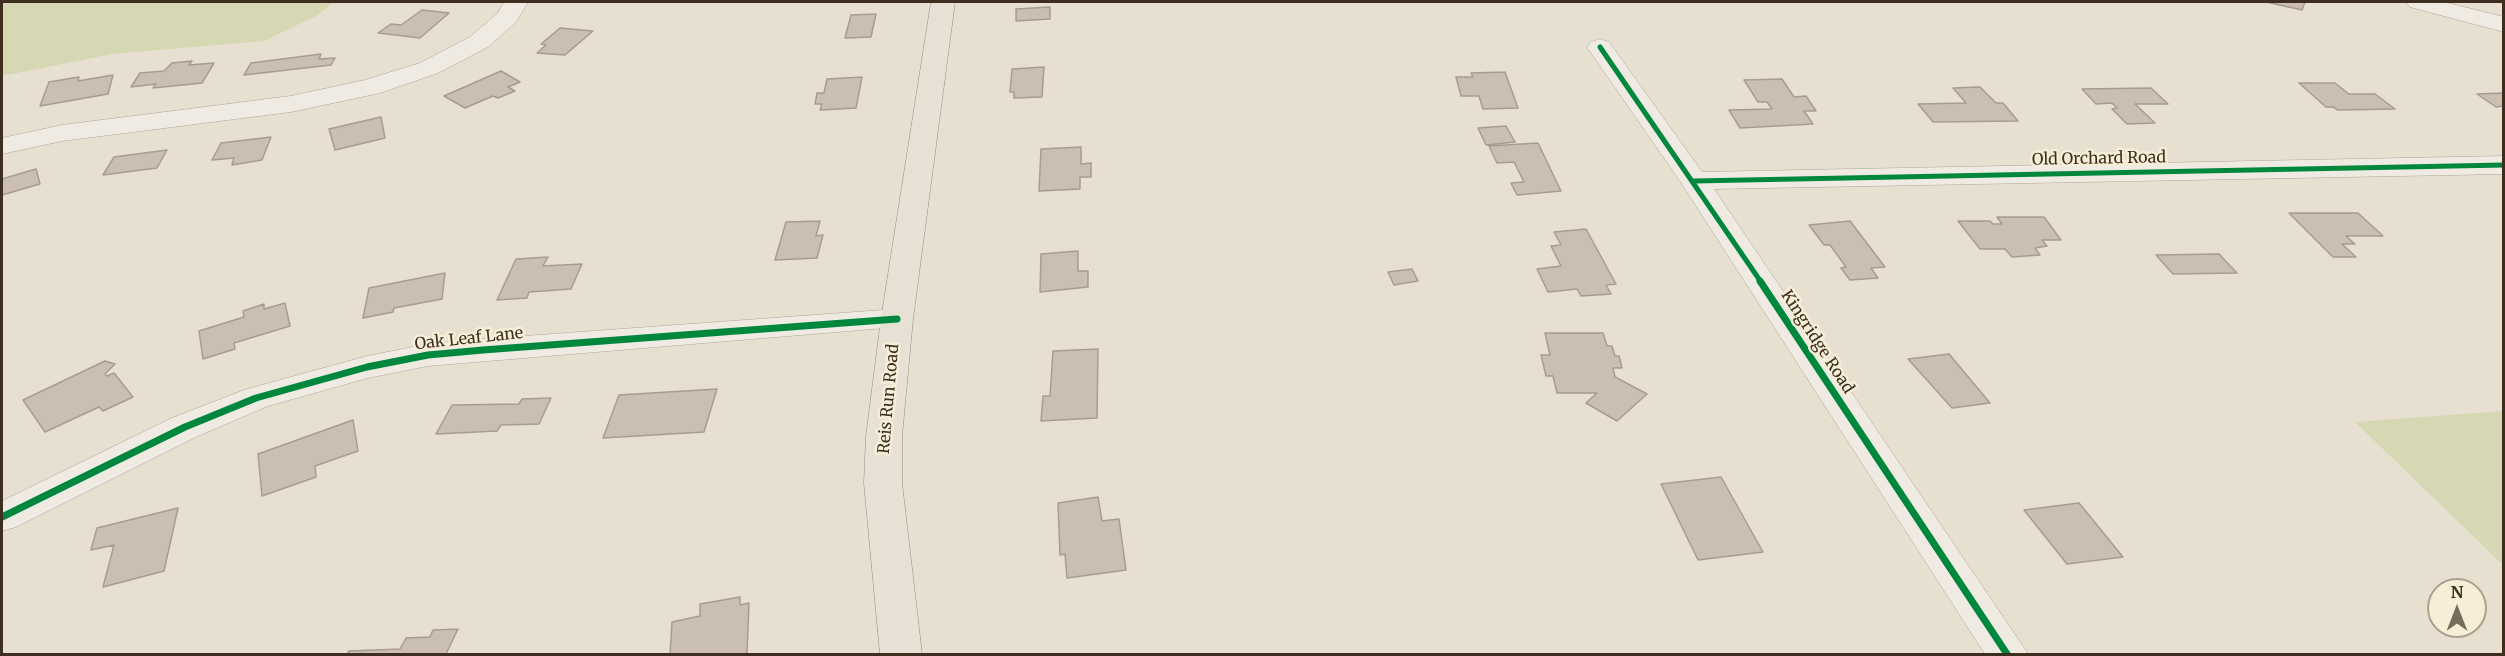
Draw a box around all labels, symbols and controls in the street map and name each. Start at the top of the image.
street label: Old Orchard Road [2032,148,2166,170]
street label: Kingridge Road [1776,287,1858,397]
street label: Oak Leaf Lane [414,324,524,354]
street label: Reis Run Road [875,343,903,455]
north arrow [2427,578,2487,638]
text: N [2451,582,2463,602]

